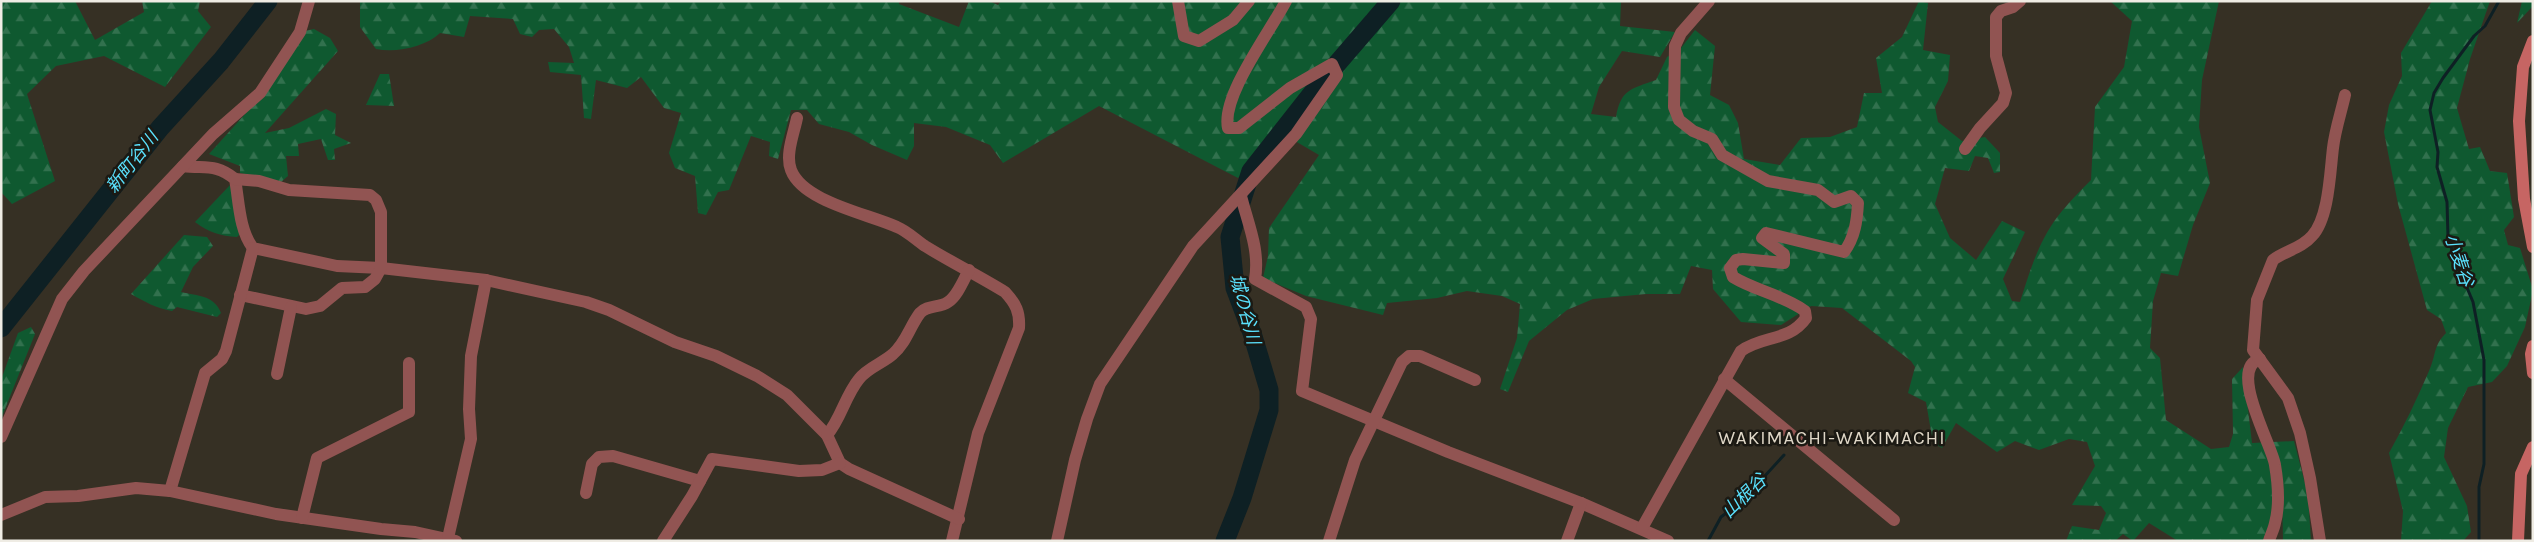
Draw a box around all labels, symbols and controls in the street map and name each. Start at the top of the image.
water label: 新町谷川 [101,125,164,197]
water label: 小麦谷 [2440,231,2478,291]
water label: 城の谷川 [1225,271,1265,349]
district label: WAKIMACHI-WAKIMACHI [1718,427,1946,449]
water label: 山根谷 [1717,468,1773,523]

